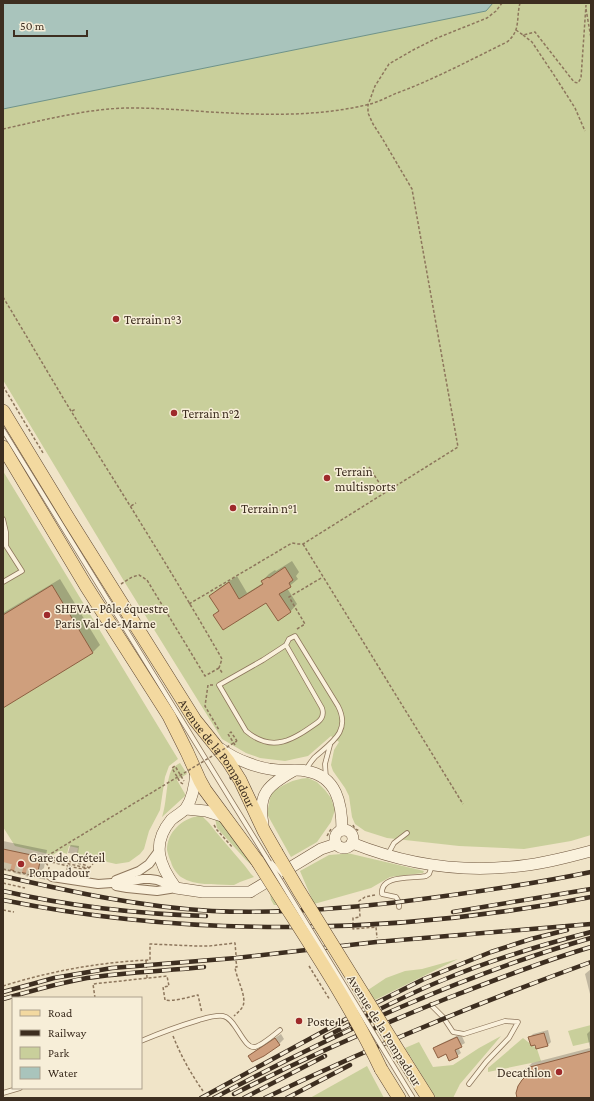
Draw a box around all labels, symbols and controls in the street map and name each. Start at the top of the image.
scale bar [14,12,87,38]
text: 50 m [20,19,45,33]
place label: Terrain n°3 [124,312,182,327]
marker: Terrain n°3 [111,314,121,324]
place label: Terrain n°2 [182,406,240,421]
marker: Terrain n°2 [169,408,179,418]
place label: Terrain multisports [335,464,396,494]
marker: Terrain multisports [322,473,332,483]
place label: Terrain n°1 [241,501,297,516]
marker: Terrain n°1 [228,503,238,513]
place label: SHEVA– Pôle équestre Paris Val-de-Marne [55,601,169,631]
marker: SHEVA– Pôle équestre Paris Val-de-Marne [42,610,52,620]
street label: Avenue de la Pompadour [175,696,259,810]
place label: Gare de Créteil Pompadour [29,850,106,880]
marker: Gare de Créteil Pompadour [16,859,26,869]
street label: Avenue de la Pompadour [344,972,425,1089]
legend [12,997,142,1089]
text: Road [48,1006,73,1020]
place label: Poste 1 [307,1014,342,1029]
marker: Poste 1 [294,1016,304,1026]
text: Railway [48,1026,87,1040]
text: Park [48,1046,70,1060]
place label: Decathlon [497,1065,551,1080]
text: Water [48,1066,78,1080]
marker: Decathlon [554,1067,564,1077]

